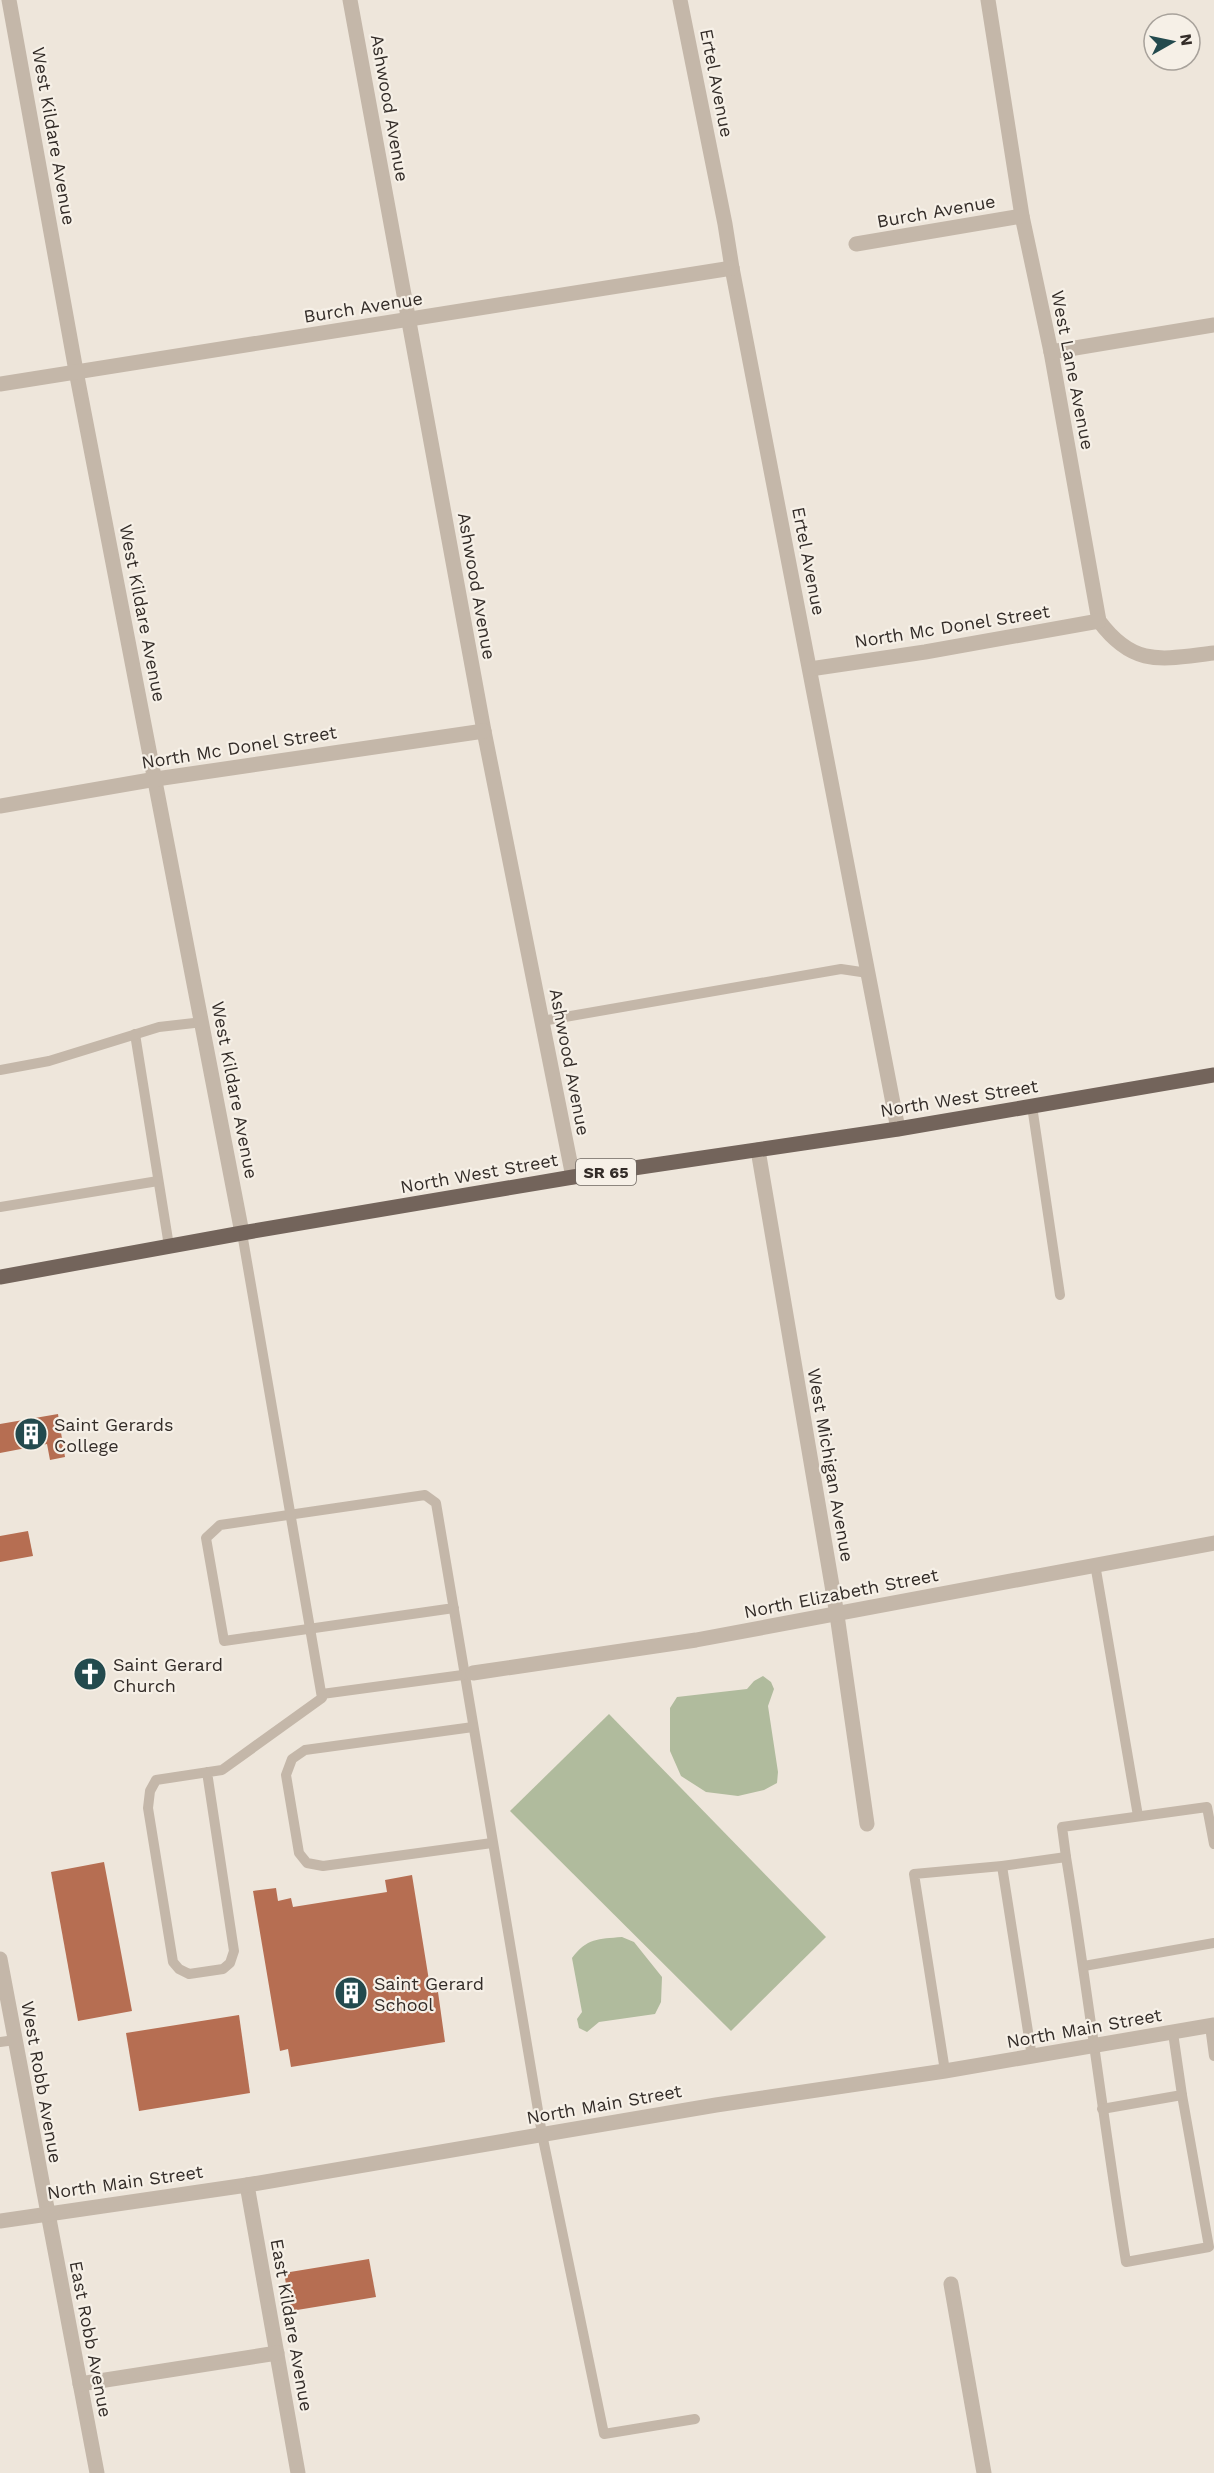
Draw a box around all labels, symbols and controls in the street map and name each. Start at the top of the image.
north arrow [1142,12,1202,72]
street label: Ertel Avenue [696,27,738,139]
text: N [1176,32,1197,47]
street label: Ashwood Avenue [367,33,413,183]
street label: West Kildare Avenue [28,45,80,227]
street label: Burch Avenue [875,190,997,232]
street label: Burch Avenue [302,287,424,327]
street label: West Lane Avenue [1047,289,1099,451]
street label: Ertel Avenue [788,505,830,617]
street label: Ashwood Avenue [454,511,500,661]
street label: West Kildare Avenue [115,522,171,704]
street label: North Mc Donel Street [853,600,1052,652]
street label: North Mc Donel Street [140,721,339,773]
street label: Ashwood Avenue [545,987,595,1137]
street label: West Kildare Avenue [207,999,263,1181]
street label: North West Street [879,1075,1040,1121]
street label: North West Street [399,1149,560,1197]
road number: SR 65 [576,1159,636,1185]
street label: West Michigan Avenue [804,1366,858,1564]
place label: Saint Gerards College [54,1414,174,1456]
building icon: Saint Gerards College [13,1416,49,1452]
street label: North Elizabeth Street [742,1564,940,1622]
place label: Saint Gerard Church [113,1654,223,1696]
church icon: Saint Gerard Church [72,1656,108,1692]
place label: Saint Gerard School [374,1973,484,2015]
building icon: Saint Gerard School [333,1975,369,2011]
street label: West Robb Avenue [17,1999,67,2165]
street label: North Main Street [1005,2004,1164,2052]
street label: North Main Street [525,2080,684,2128]
street label: North Main Street [46,2161,205,2203]
street label: East Kildare Avenue [266,2237,318,2413]
street label: East Robb Avenue [66,2259,116,2419]

